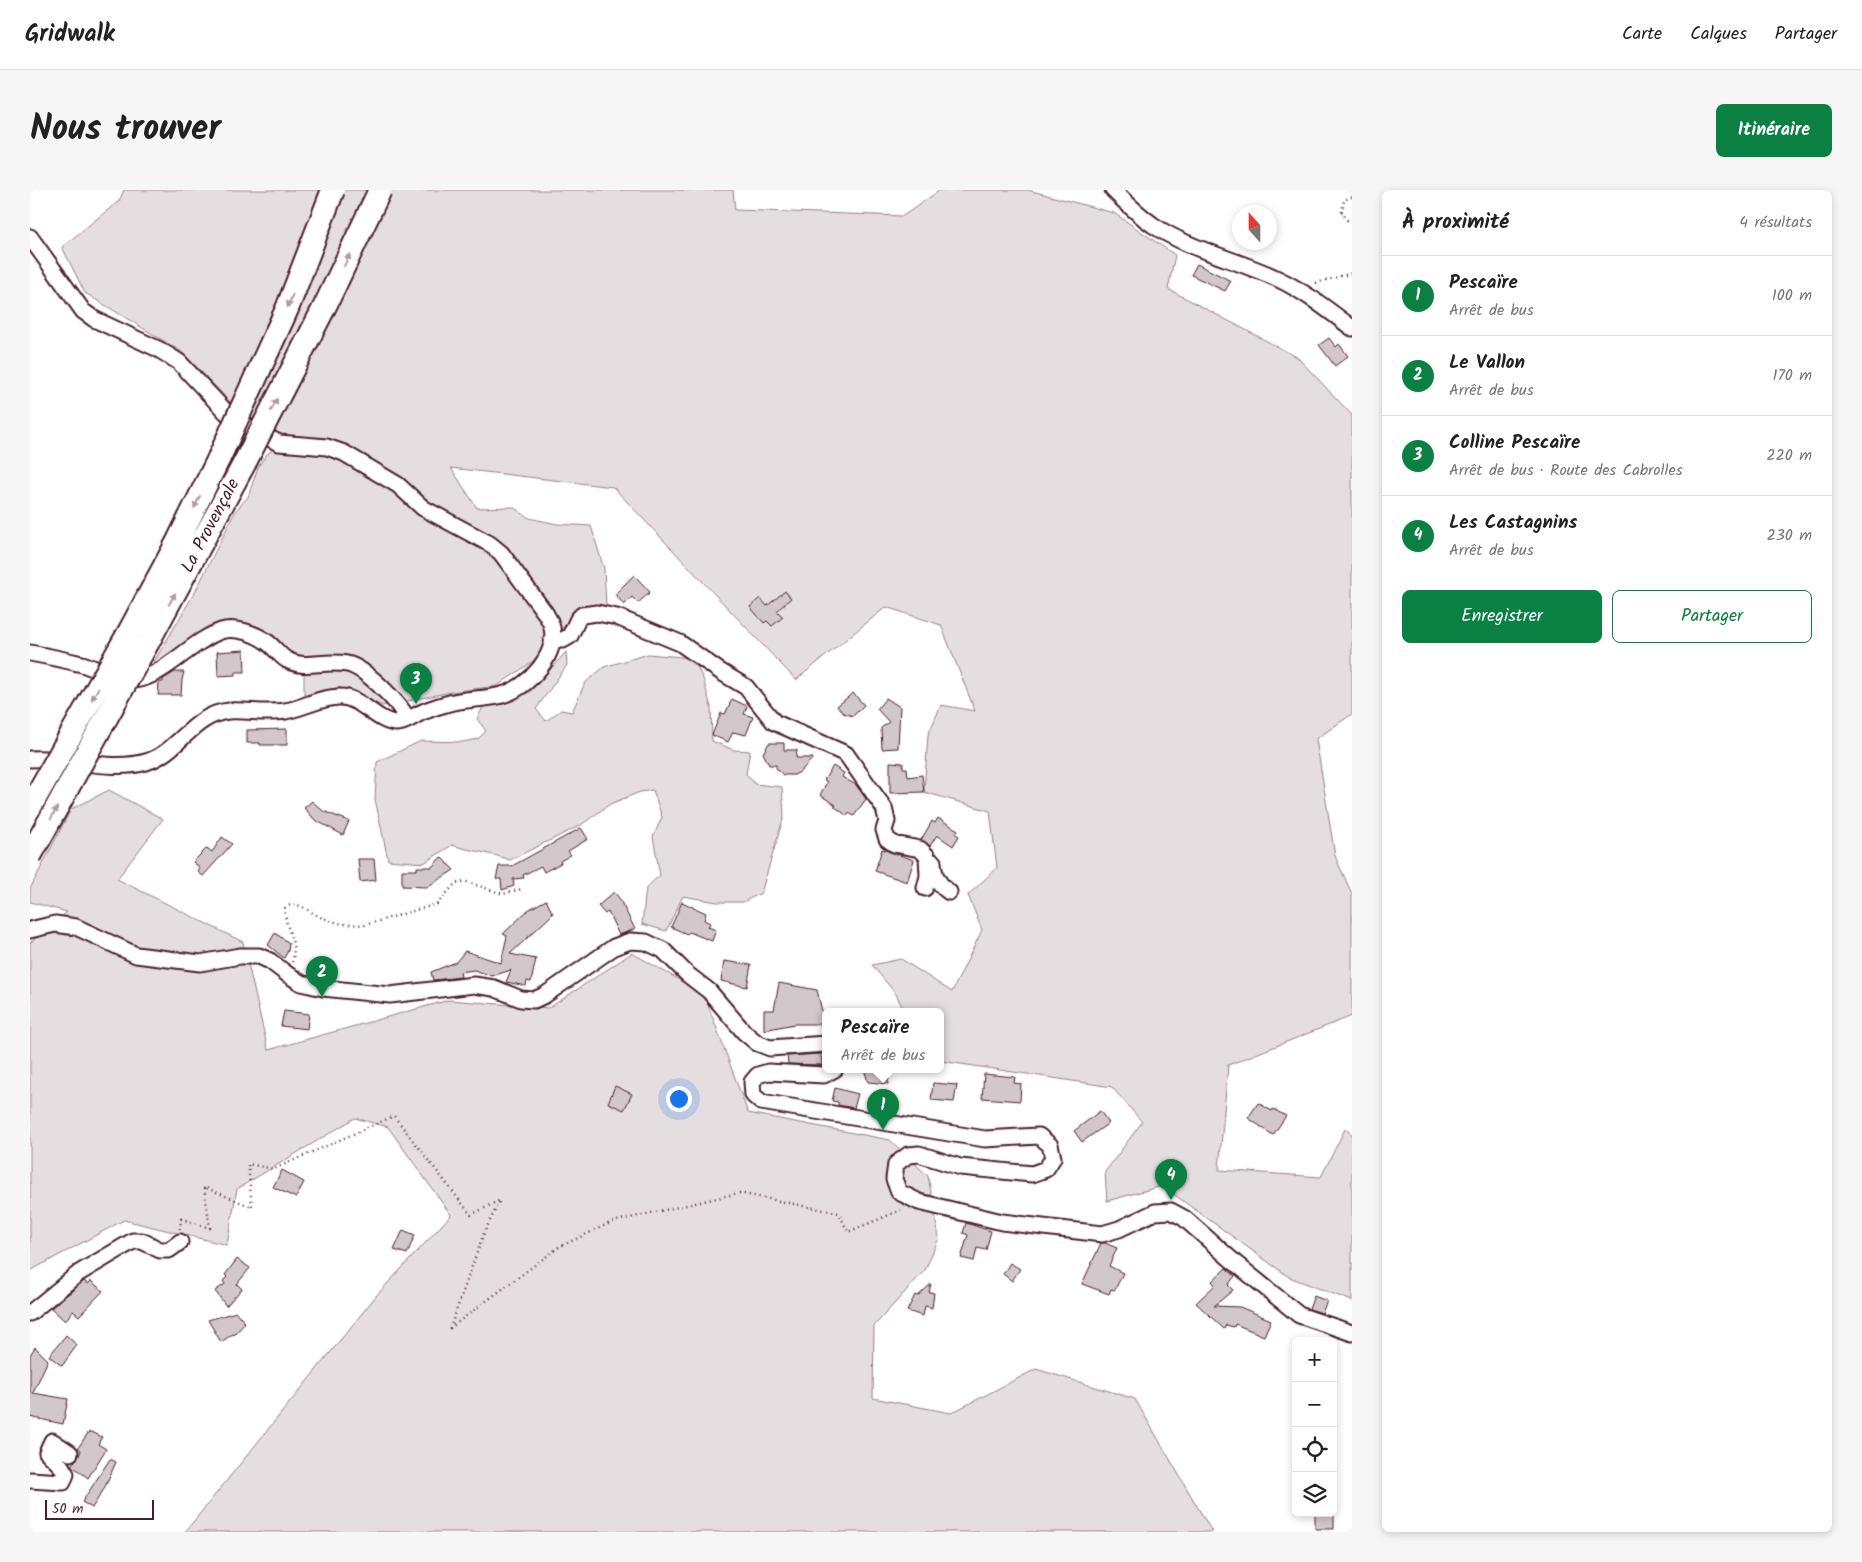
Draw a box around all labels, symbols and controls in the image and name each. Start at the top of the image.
text: Gridwalk [25,15,115,54]
text: Carte [1622,20,1662,49]
text: Calques [1690,20,1747,49]
text: Partager [1775,20,1837,49]
text: Nous trouver [30,102,221,158]
button: Itinéraire [1716,104,1832,157]
north arrow [1232,205,1277,250]
text: À proximité [1402,206,1509,239]
text: 4 résultats [1739,210,1812,235]
one-way arrow [344,253,352,267]
text: Pescaïre [1449,268,1518,298]
text: 1 [1416,283,1420,308]
text: 100 m [1772,283,1812,308]
one-way arrow [286,294,294,309]
text: Arrêt de bus [1449,298,1533,323]
text: Le Vallon [1449,348,1525,378]
text: 2 [1413,363,1423,388]
text: 170 m [1772,363,1812,388]
text: Arrêt de bus [1449,378,1533,403]
one-way arrow [270,398,278,412]
text: Colline Pescaïre [1449,428,1580,458]
text: 3 [1414,443,1422,468]
text: 220 m [1766,443,1812,468]
text: Arrêt de bus · Route des Cabrolles [1449,458,1682,483]
street label: La Provençale [174,473,248,579]
one-way arrow [193,494,201,509]
text: Les Castagnins [1449,508,1577,538]
text: 4 [1414,523,1422,548]
text: 230 m [1766,523,1812,548]
text: Arrêt de bus [1449,538,1533,563]
button: Enregistrer [1402,590,1602,643]
button: Partager [1612,590,1812,643]
one-way arrow [167,593,176,606]
pin: 3 [400,663,432,704]
one-way arrow [90,687,99,701]
one-way arrow [50,806,58,820]
pin: 2 [306,956,338,997]
popup [822,1008,944,1073]
text: Pescaïre [841,1013,909,1043]
text: Arrêt de bus [841,1043,925,1068]
your location [666,1086,692,1112]
pin: 1 [867,1089,899,1130]
pin: 4 [1155,1159,1187,1200]
map controls [1292,1337,1337,1517]
button: + [1292,1337,1337,1382]
button: − [1292,1382,1337,1427]
button: locate [1292,1427,1337,1472]
button: layers [1292,1472,1337,1517]
scale bar [45,1497,154,1520]
text: 50 m [52,1498,83,1520]

